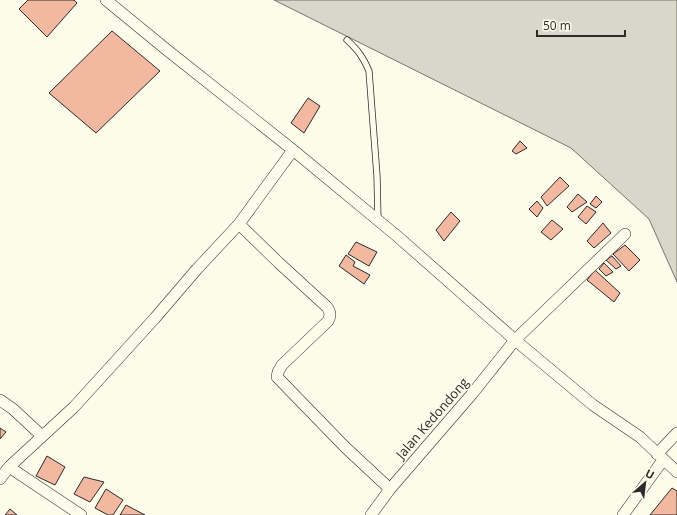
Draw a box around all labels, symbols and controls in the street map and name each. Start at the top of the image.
scale bar [537,12,625,38]
text: 50 m [543,17,571,34]
street label: Jalan Kedondong [390,373,472,464]
north arrow [625,463,665,503]
text: U [643,465,657,482]

